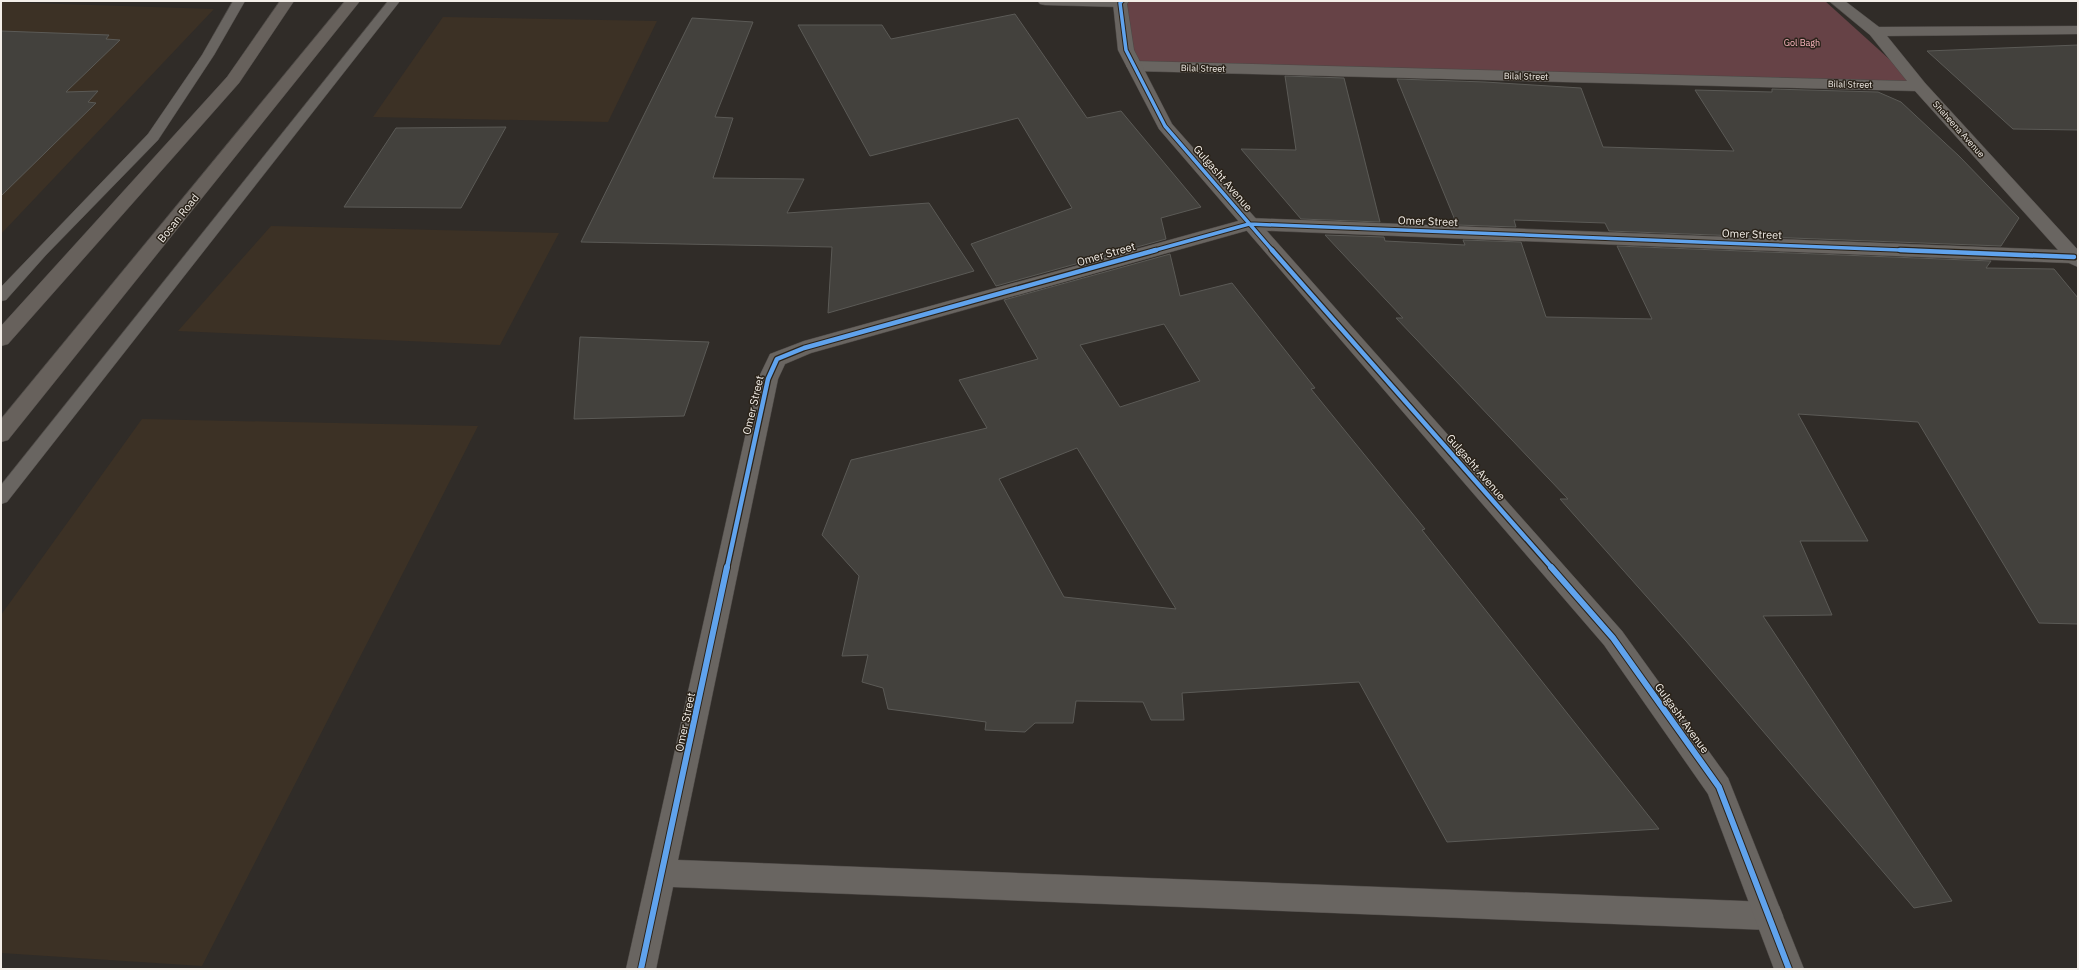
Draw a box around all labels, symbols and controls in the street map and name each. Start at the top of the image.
park label: Gol Bagh [1784,37,1820,48]
street label: Bilal Street [1181,62,1225,74]
street label: Bilal Street [1504,70,1548,82]
street label: Bilal Street [1828,78,1872,90]
street label: Shaheena Avenue [1931,98,1987,160]
street label: Gulgasht Avenue [1190,142,1256,214]
street label: Bosan Road [154,191,202,245]
street label: Omer Street [1398,213,1458,229]
street label: Omer Street [1722,226,1782,242]
street label: Omer Street [1075,239,1137,269]
street label: Omer Street [739,374,767,436]
street label: Gulgasht Avenue [1443,431,1509,503]
street label: Gulgasht Avenue [1652,680,1712,756]
street label: Omer Street [672,691,698,753]

